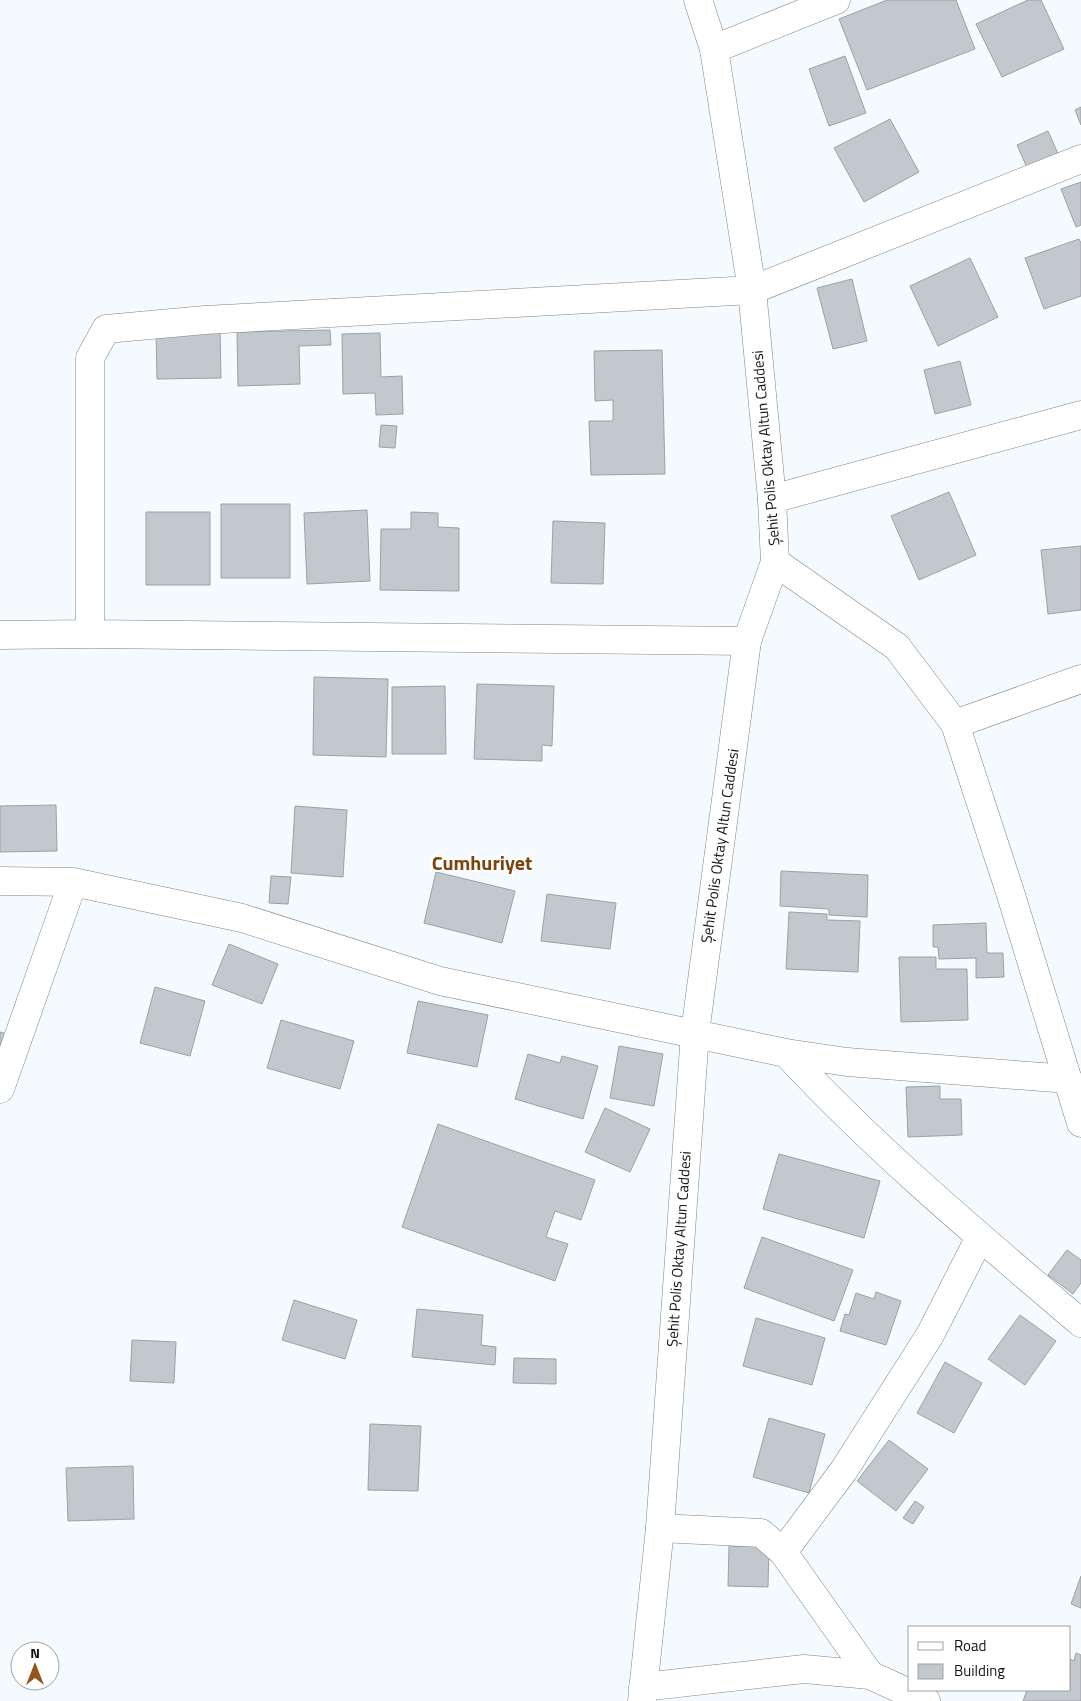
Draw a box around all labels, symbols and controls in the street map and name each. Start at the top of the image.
street label: Şehit Polis Oktay Altun Caddesi [745,349,786,547]
street label: Şehit Polis Oktay Altun Caddesi [694,747,745,945]
district label: Cumhuriyet [432,847,532,878]
street label: Şehit Polis Oktay Altun Caddesi [660,1150,697,1348]
legend [908,1626,1071,1691]
text: Road [954,1634,986,1657]
north arrow [10,1641,60,1691]
text: N [30,1642,40,1663]
text: Building [954,1659,1005,1682]

